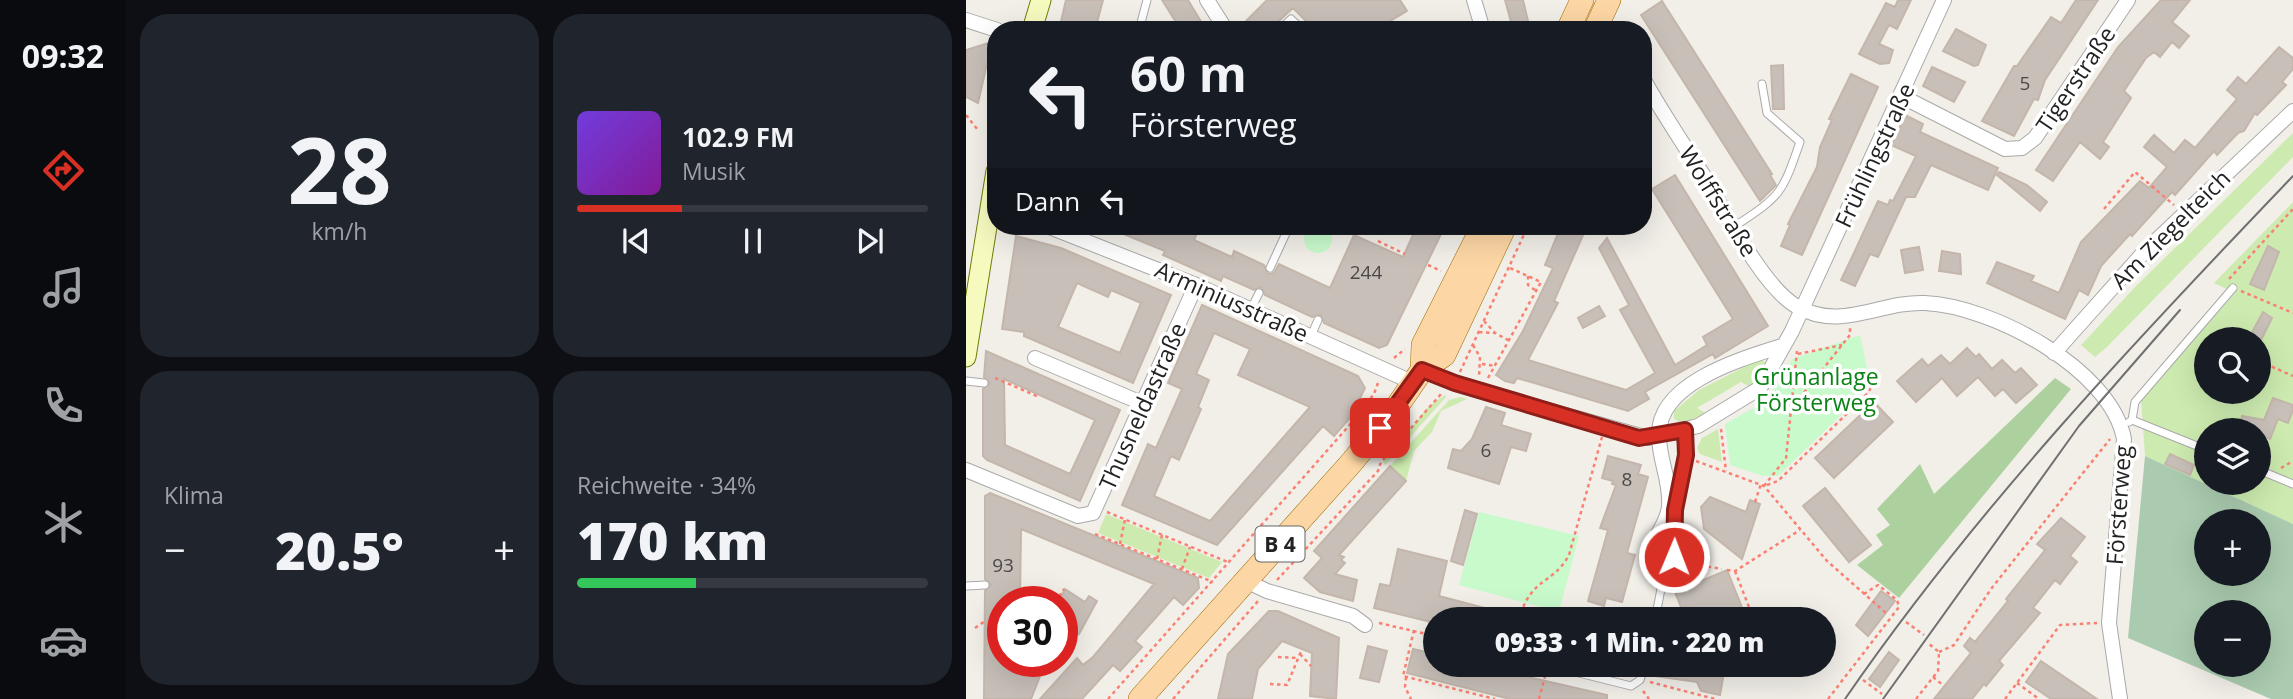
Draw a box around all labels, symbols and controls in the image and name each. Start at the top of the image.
street label: Tigerstraße [2028,20,2122,138]
text: 09:32 [22,34,104,77]
text: 60 m [1130,40,1247,106]
icon: left [1015,49,1106,140]
house number: 5 [2020,70,2030,96]
street label: Frühlingstraße [1826,77,1922,233]
text: Försterweg [1130,103,1297,146]
text: 28 [287,107,392,231]
text: 102.9 FM [682,119,794,155]
street label: Wolffstraße [1672,140,1766,262]
icon: directions [39,146,88,195]
text: Musik [682,155,746,187]
street label: Am Ziegelteich [2103,162,2237,296]
icon: left [1094,182,1132,220]
text: Dann [1015,183,1080,219]
text: km/h [312,215,367,247]
icon: previous [617,222,655,260]
icon: pause [734,222,772,260]
icon: next [851,222,889,260]
street label: Arminiusstraße [1150,253,1314,349]
house number: 244 [1350,259,1382,285]
icon: music [39,263,88,312]
street label: Thusneldastraße [1091,317,1193,495]
map controls [2194,327,2271,677]
button: search [2194,327,2271,404]
park label: Grünanlage Försterweg [1753,360,1879,418]
icon: phone [39,381,88,430]
pin [1350,398,1410,458]
icon: arrive [1361,409,1399,447]
button: layers [2194,418,2271,495]
house number: 6 [1481,437,1491,463]
street label: Försterweg [2098,444,2138,566]
house number: 8 [1622,466,1632,492]
text: Reichweite · 34% [577,469,756,501]
text: Klima [164,479,224,511]
icon: climate [39,498,88,547]
text: 170 km [577,504,768,575]
button: + [2194,509,2271,586]
text: 20.5° [275,514,404,585]
position arrow [1637,520,1711,594]
text: − [164,523,186,575]
text: + [493,523,515,575]
road number: B 4 [1256,526,1304,562]
house number: 93 [992,552,1014,578]
speed limit sign: 30 [987,586,1078,677]
button: − [2194,600,2271,677]
icon: car [39,616,88,665]
text: 09:33 · 1 Min. · 220 m [1495,624,1764,660]

